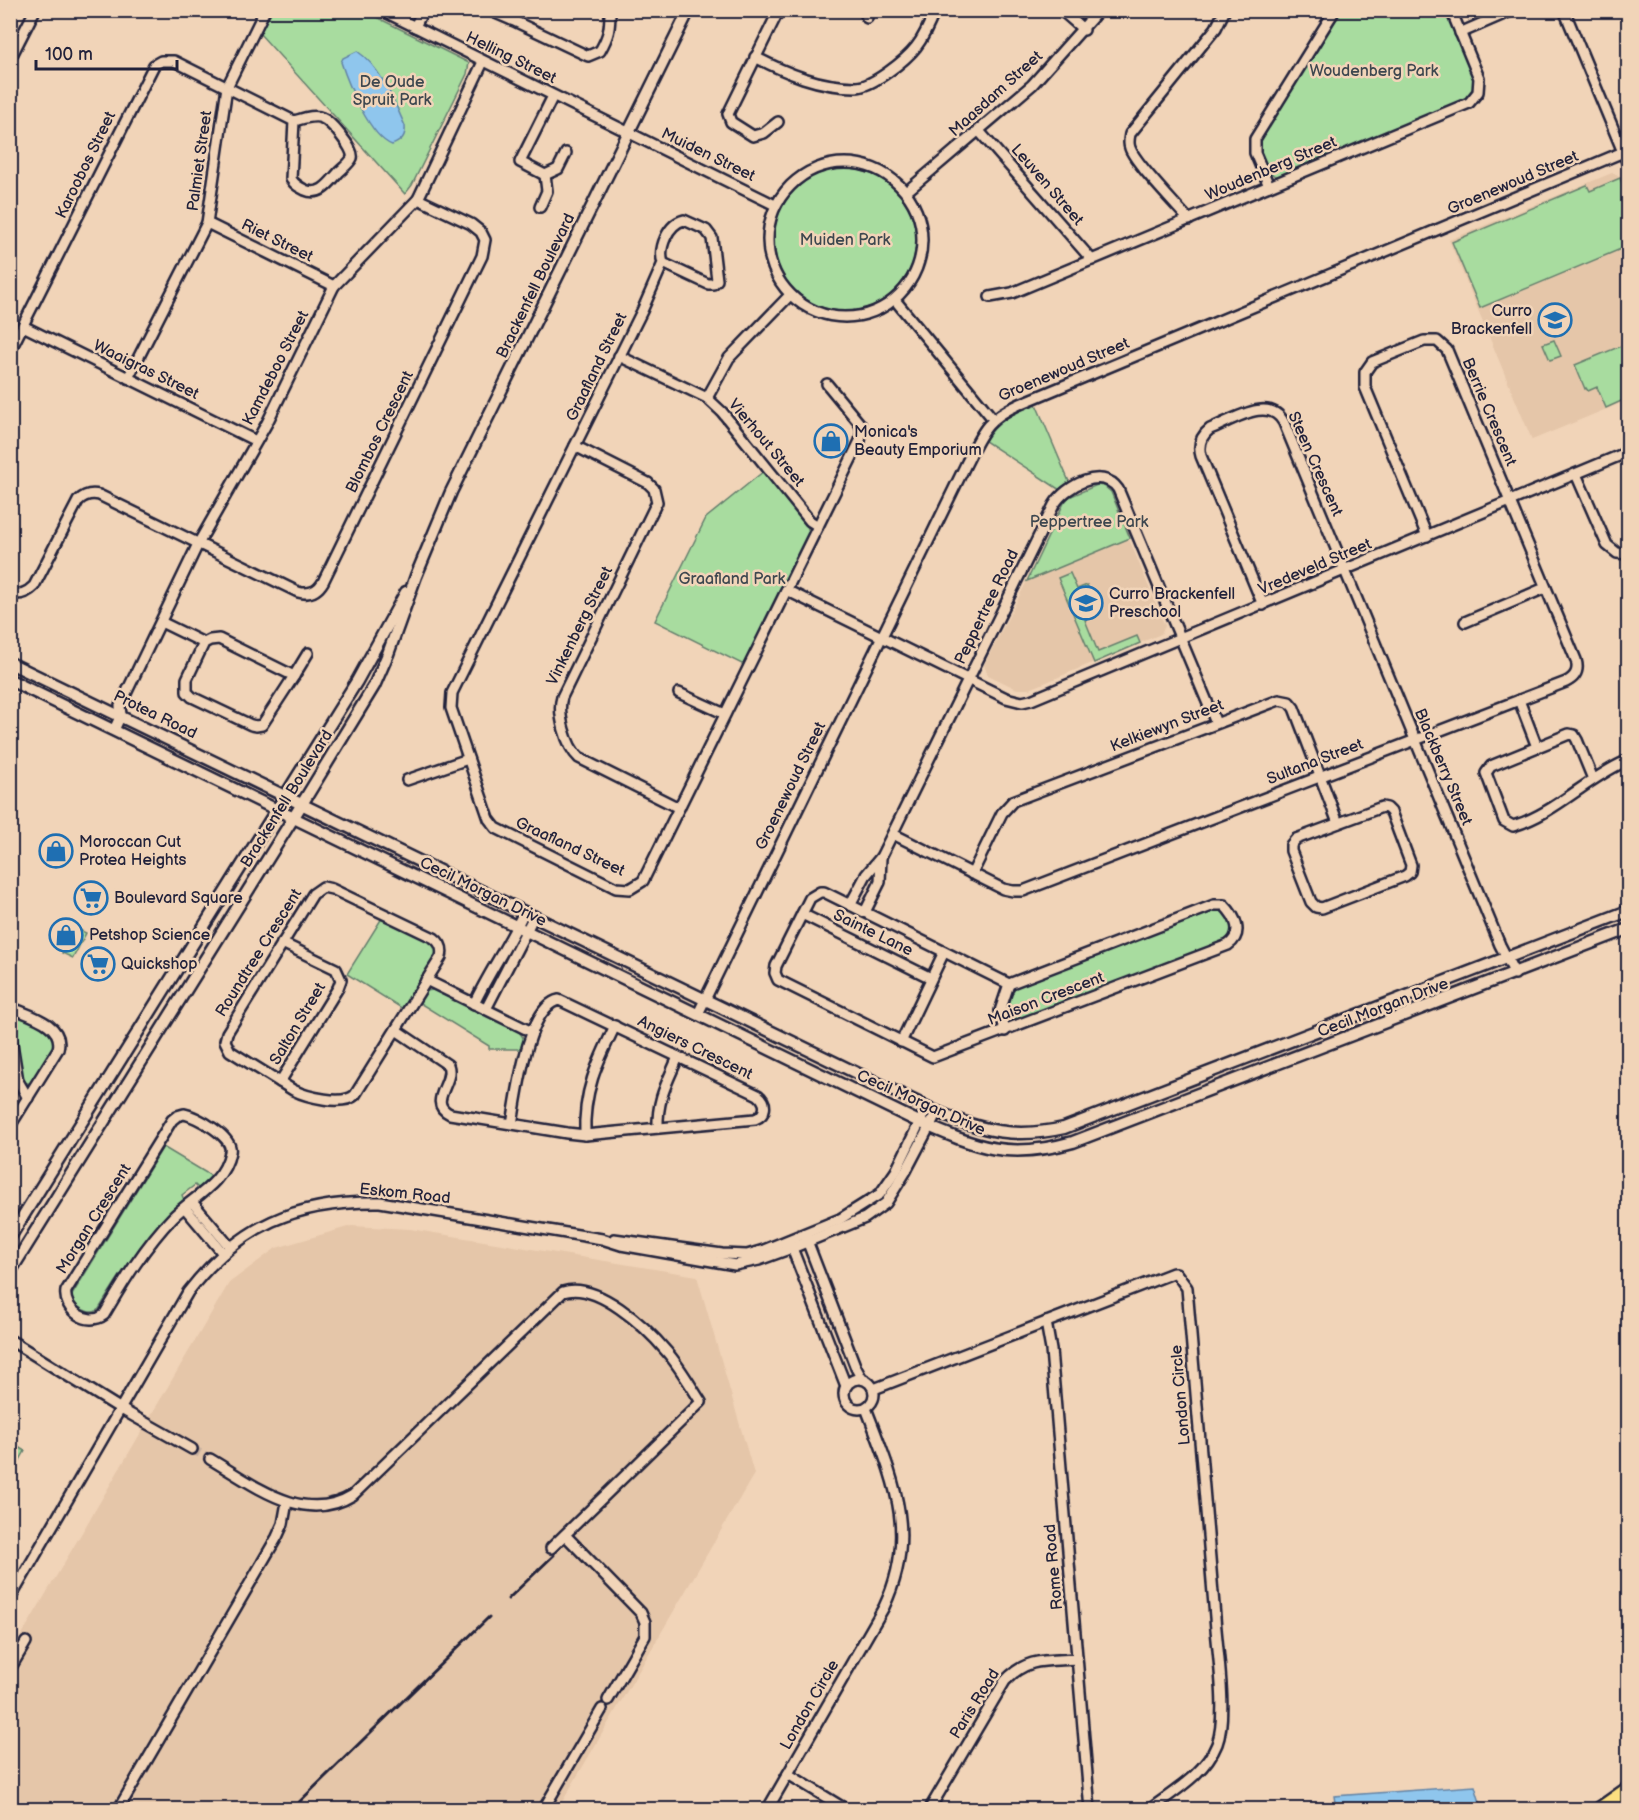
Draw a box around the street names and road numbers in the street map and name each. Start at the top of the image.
street label: Helling Street [463,28,559,88]
street label: Maasdam Street [945,47,1047,141]
street label: Karoobos Street [52,108,120,222]
street label: Palmiet Street [184,109,216,213]
street label: Muiden Street [658,124,758,186]
street label: Woudenberg Street [1203,133,1339,205]
street label: Leuven Street [1007,141,1087,229]
street label: Groenewoud Street [1445,147,1581,219]
street label: Brackenfell Boulevard [493,211,579,361]
street label: Riet Street [238,215,316,267]
street label: Kamdeboo Street [239,307,313,429]
street label: Graafland Street [563,310,631,424]
street label: Groenewoud Street [996,334,1132,406]
street label: Waaigras Street [90,336,202,404]
street label: Berrie Crescent [1458,355,1520,469]
street label: Blombos Crescent [342,368,418,496]
street label: Vierhout Street [724,395,808,491]
street label: Steen Crescent [1283,409,1347,519]
street label: Vredeveld Street [1256,535,1374,599]
street label: Peppertree Road [951,547,1023,667]
street label: Vinkenberg Street [543,563,617,689]
street label: Protea Road [110,687,200,743]
street label: Kelkiewyn Street [1108,696,1226,756]
street label: Blackberry Street [1410,706,1476,828]
street label: Groenewoud Street [752,719,830,853]
street label: Brackenfell Boulevard [237,727,337,871]
street label: Sultana Street [1264,735,1366,789]
street label: Graafland Street [512,813,628,881]
street label: Cecil Morgan Drive [417,853,550,931]
street label: Roundtree Crescent [212,885,306,1020]
street label: Sainte Lane [830,906,916,961]
street label: Maison Crescent [985,968,1107,1030]
street label: Cecil Morgan Drive [1315,974,1452,1042]
street label: Salton Street [266,979,330,1069]
street label: Angiers Crescent [634,1012,756,1084]
street label: Cecil Morgan Drive [854,1066,989,1140]
street label: Morgan Crescent [53,1160,136,1278]
street label: Eskom Road [359,1180,451,1208]
street label: London Circle [1167,1344,1195,1446]
street label: Rome Road [1041,1523,1067,1611]
street label: London Circle [777,1656,844,1753]
street label: Paris Road [946,1665,1004,1743]

